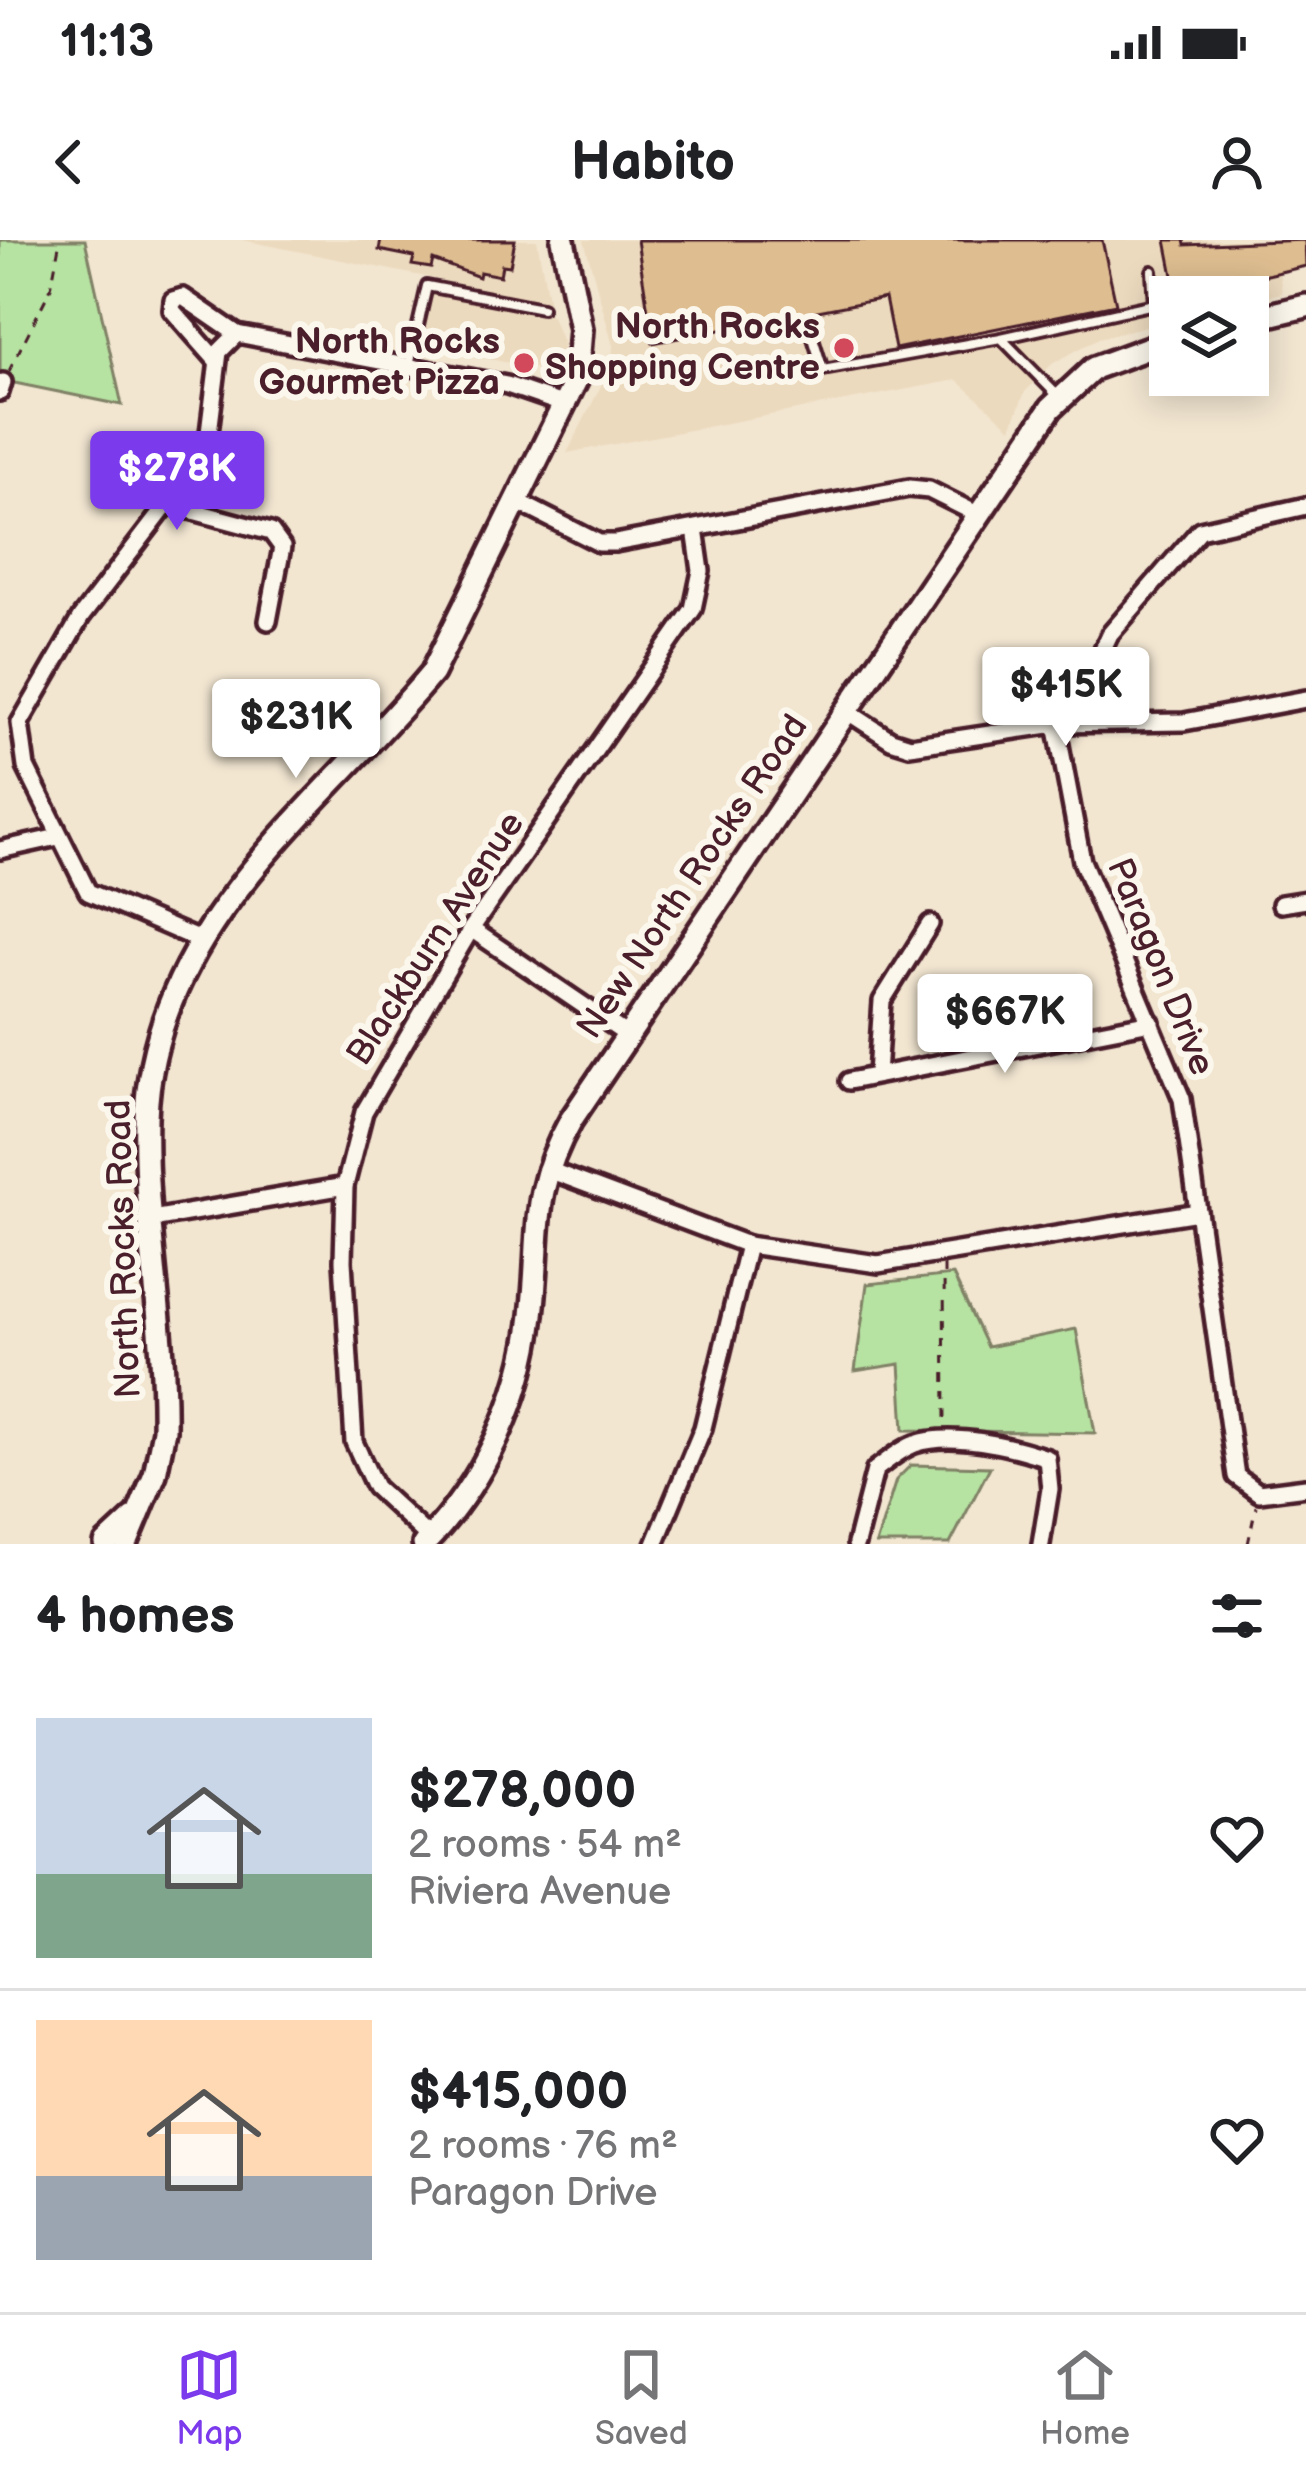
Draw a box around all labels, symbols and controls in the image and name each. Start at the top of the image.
text: 11:13 [60,15,154,70]
icon: back [36,129,102,195]
icon: person [1204,129,1270,195]
text: Habito [571,130,735,195]
map controls [1149,276,1269,396]
button: layers [1149,276,1269,396]
place label: North Rocks Shopping Centre [545,306,820,390]
place label: North Rocks Gourmet Pizza [259,321,500,405]
marker: North Rocks Shopping Centre [831,335,857,361]
marker: North Rocks Gourmet Pizza [511,350,537,376]
pin: $278K [93,431,261,533]
text: $278K [117,446,237,493]
pin: $415K [982,647,1150,749]
text: $415K [1009,662,1123,709]
pin: $231K [212,679,380,781]
text: $231K [239,694,353,741]
street label: New North Rocks Road [569,707,817,1047]
street label: Blackburn Avenue [338,804,534,1074]
street label: Paragon Drive [1097,852,1223,1082]
pin: $667K [921,974,1089,1076]
text: $667K [944,989,1066,1036]
street label: North Rocks Road [97,1099,151,1399]
icon: filters [1204,1583,1270,1649]
text: 4 homes [36,1586,235,1647]
text: $278,000 [408,1761,636,1822]
icon: home [132,1766,276,1910]
icon: heart [1204,1805,1270,1871]
text: 2 rooms · 54 m² [408,1822,682,1869]
text: Riviera Avenue [408,1869,671,1916]
text: $415,000 [408,2062,628,2123]
icon: home [132,2068,276,2212]
icon: heart [1204,2107,1270,2173]
text: 2 rooms · 76 m² [408,2123,678,2170]
text: Paragon Drive [408,2170,657,2217]
tab: Map [176,2342,243,2454]
tab: Saved [595,2342,688,2454]
tab: Home [1040,2342,1130,2454]

